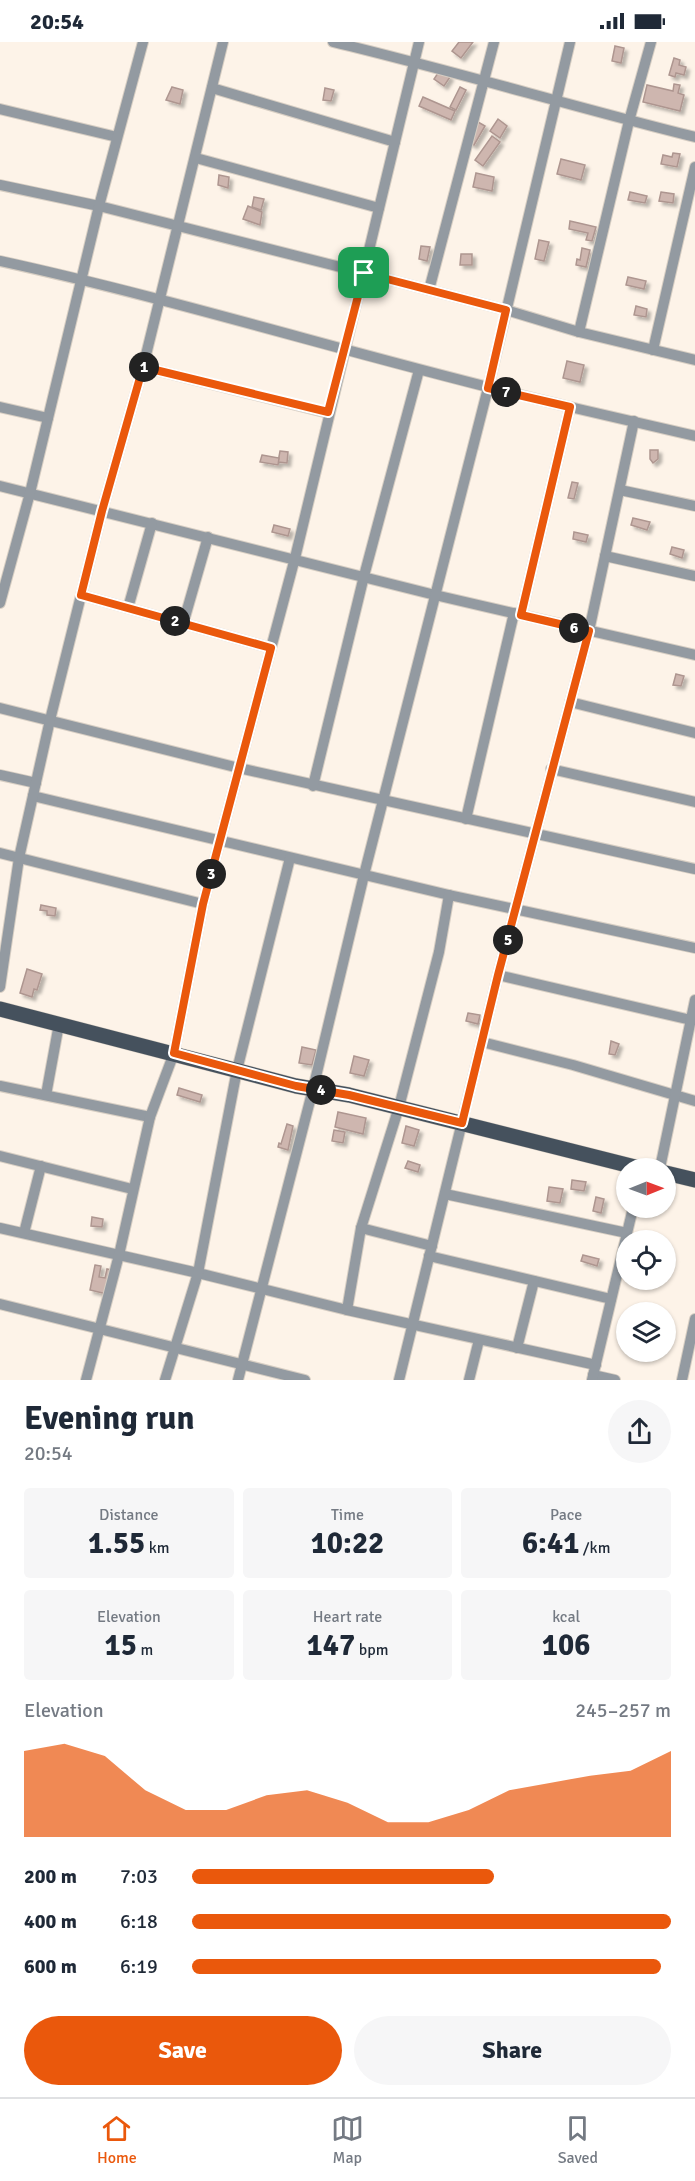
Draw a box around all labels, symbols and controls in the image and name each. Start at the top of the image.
text: 20:54 [30,8,84,35]
pin [338,247,389,298]
icon: arrive [347,256,380,289]
pin: 1 [129,352,159,382]
text: 1 [140,357,148,377]
pin: 7 [491,377,521,407]
text: 7 [502,382,510,402]
pin: 2 [160,606,190,636]
text: 2 [171,611,179,631]
pin: 6 [559,613,589,643]
text: 6 [570,618,578,638]
pin: 3 [196,859,226,889]
text: 3 [207,864,215,884]
pin: 5 [493,925,523,955]
text: 5 [504,930,512,950]
pin: 4 [306,1075,336,1105]
text: 4 [317,1080,325,1100]
north arrow [616,1158,676,1218]
map controls [616,1158,676,1362]
button: locate [616,1230,676,1290]
button: layers [616,1302,676,1362]
text: Evening run [24,1398,194,1439]
button: share [608,1400,671,1463]
text: 20:54 [24,1441,73,1466]
text: Distance [99,1505,159,1525]
text: Time [331,1505,364,1525]
text: Pace [550,1505,582,1525]
text: 1.55 [88,1525,145,1562]
text: 10:22 [311,1525,384,1562]
text: 6:41 [522,1525,579,1562]
text: km [145,1538,170,1558]
text: /km [579,1538,610,1558]
text: Elevation [97,1607,161,1627]
text: Heart rate [313,1607,382,1627]
text: kcal [552,1607,580,1627]
text: 15 [104,1627,137,1664]
text: 147 [307,1627,355,1664]
text: 106 [542,1627,590,1664]
text: m [137,1640,153,1660]
text: bpm [355,1640,388,1660]
text: Elevation [24,1698,104,1723]
text: 245–257 m [575,1698,671,1723]
text: 200 m [24,1864,77,1889]
text: 7:03 [120,1864,158,1889]
text: 400 m [24,1909,77,1934]
text: 6:18 [120,1909,158,1934]
text: 600 m [24,1954,77,1979]
text: 6:19 [120,1954,158,1979]
button: Save [24,2016,342,2085]
button: Share [354,2016,671,2085]
tab: Home [97,2112,137,2168]
tab: Map [331,2112,364,2168]
tab: Saved [558,2112,598,2168]

